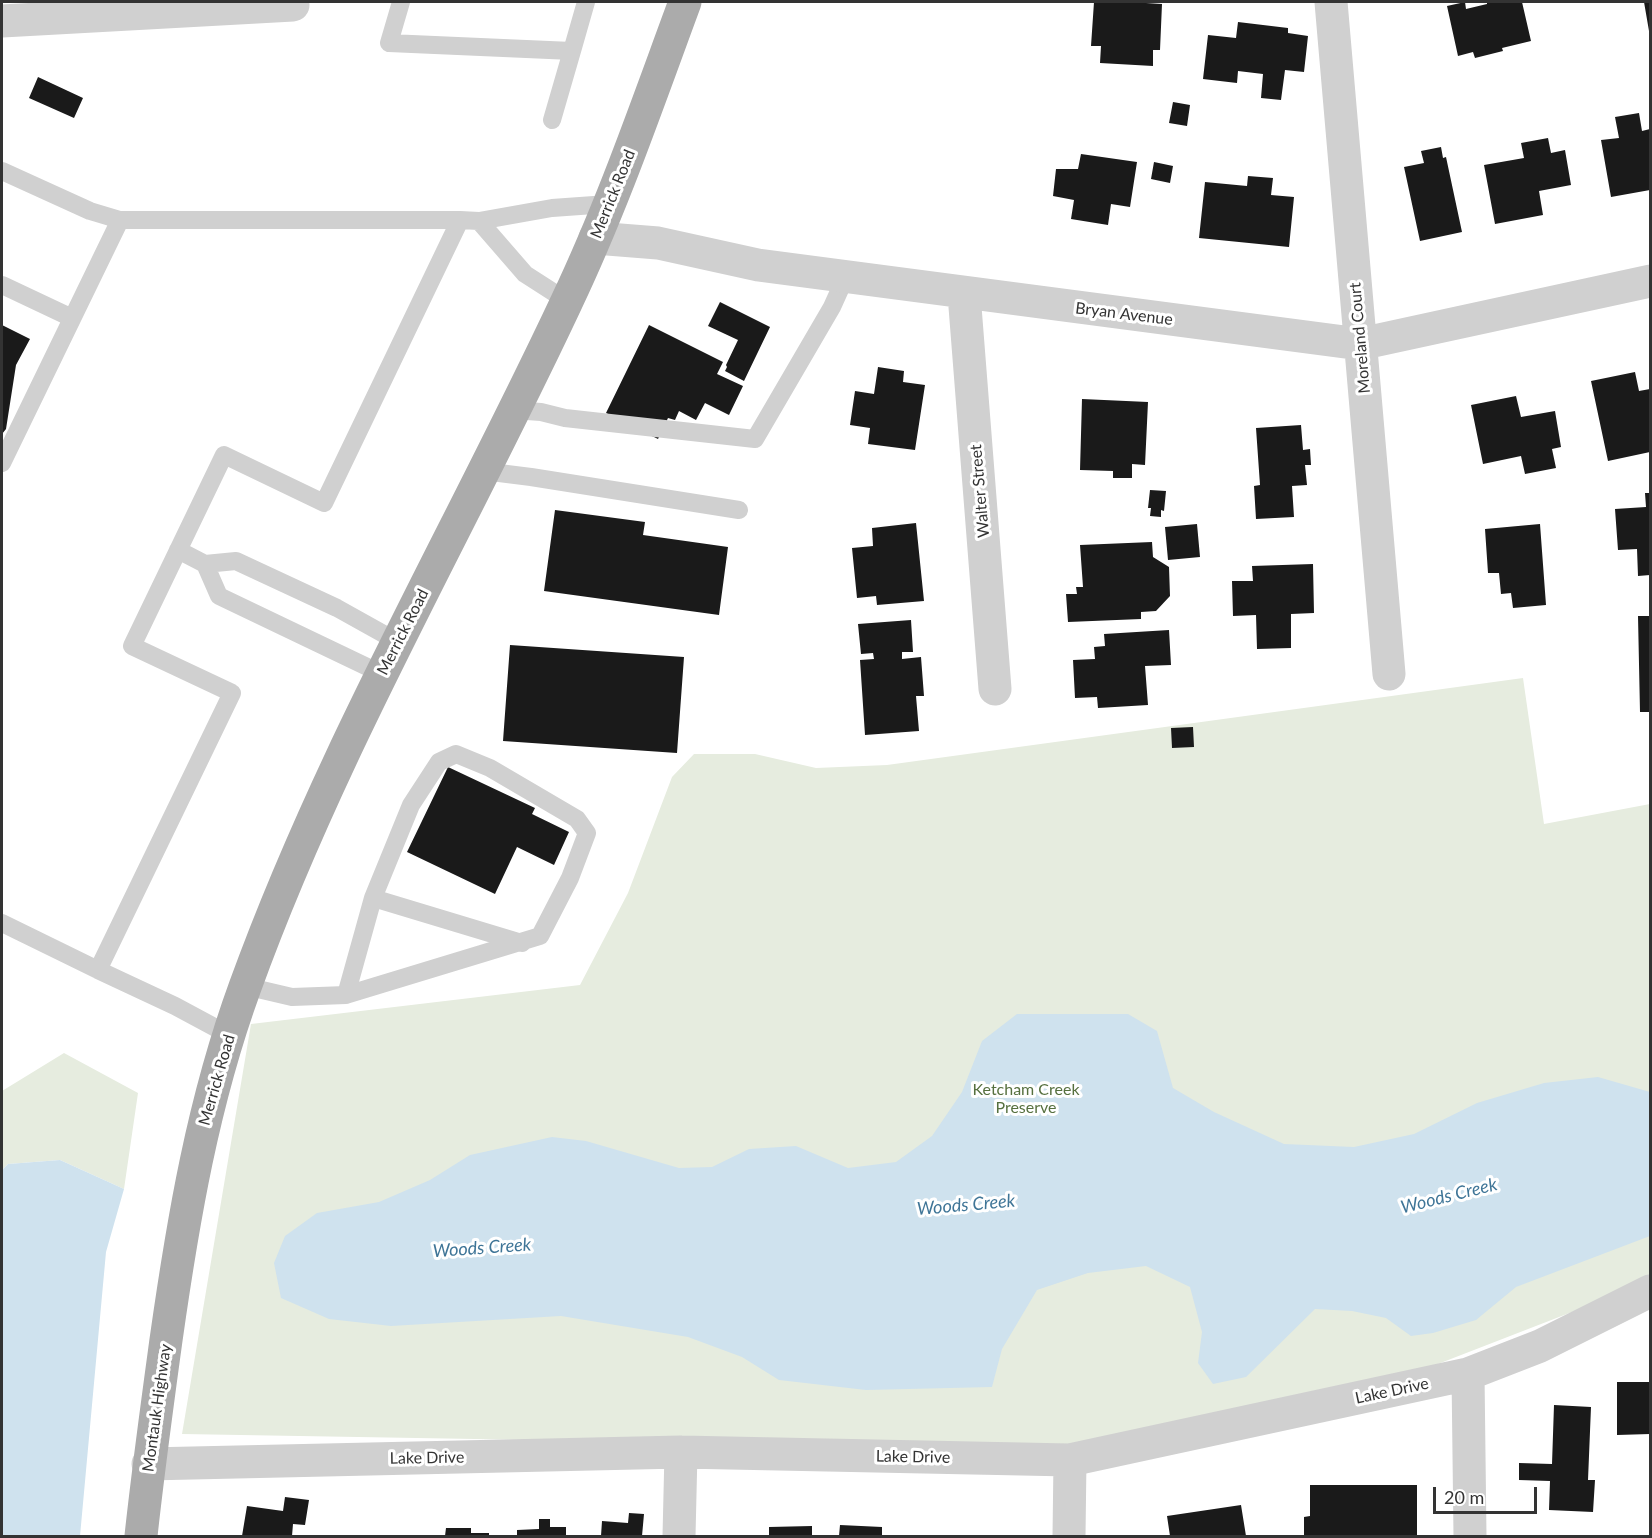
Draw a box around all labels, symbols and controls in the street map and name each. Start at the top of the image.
street label: Merrick Road [587,147,639,241]
street label: Moreland Court [1346,282,1374,394]
street label: Bryan Avenue [1074,298,1174,330]
street label: Walter Street [966,444,994,538]
street label: Merrick Road [373,586,433,678]
street label: Merrick Road [195,1032,239,1128]
park label: Ketcham Creek Preserve [972,1080,1080,1118]
water label: Woods Creek [1399,1174,1499,1218]
water label: Woods Creek [916,1190,1016,1220]
water label: Woods Creek [432,1234,532,1262]
street label: Montauk Highway [139,1343,175,1473]
street label: Lake Drive [1354,1374,1430,1408]
street label: Lake Drive [876,1447,950,1467]
street label: Lake Drive [390,1448,464,1468]
scale bar [1436,1475,1540,1513]
text: 20 m [1444,1486,1484,1508]

